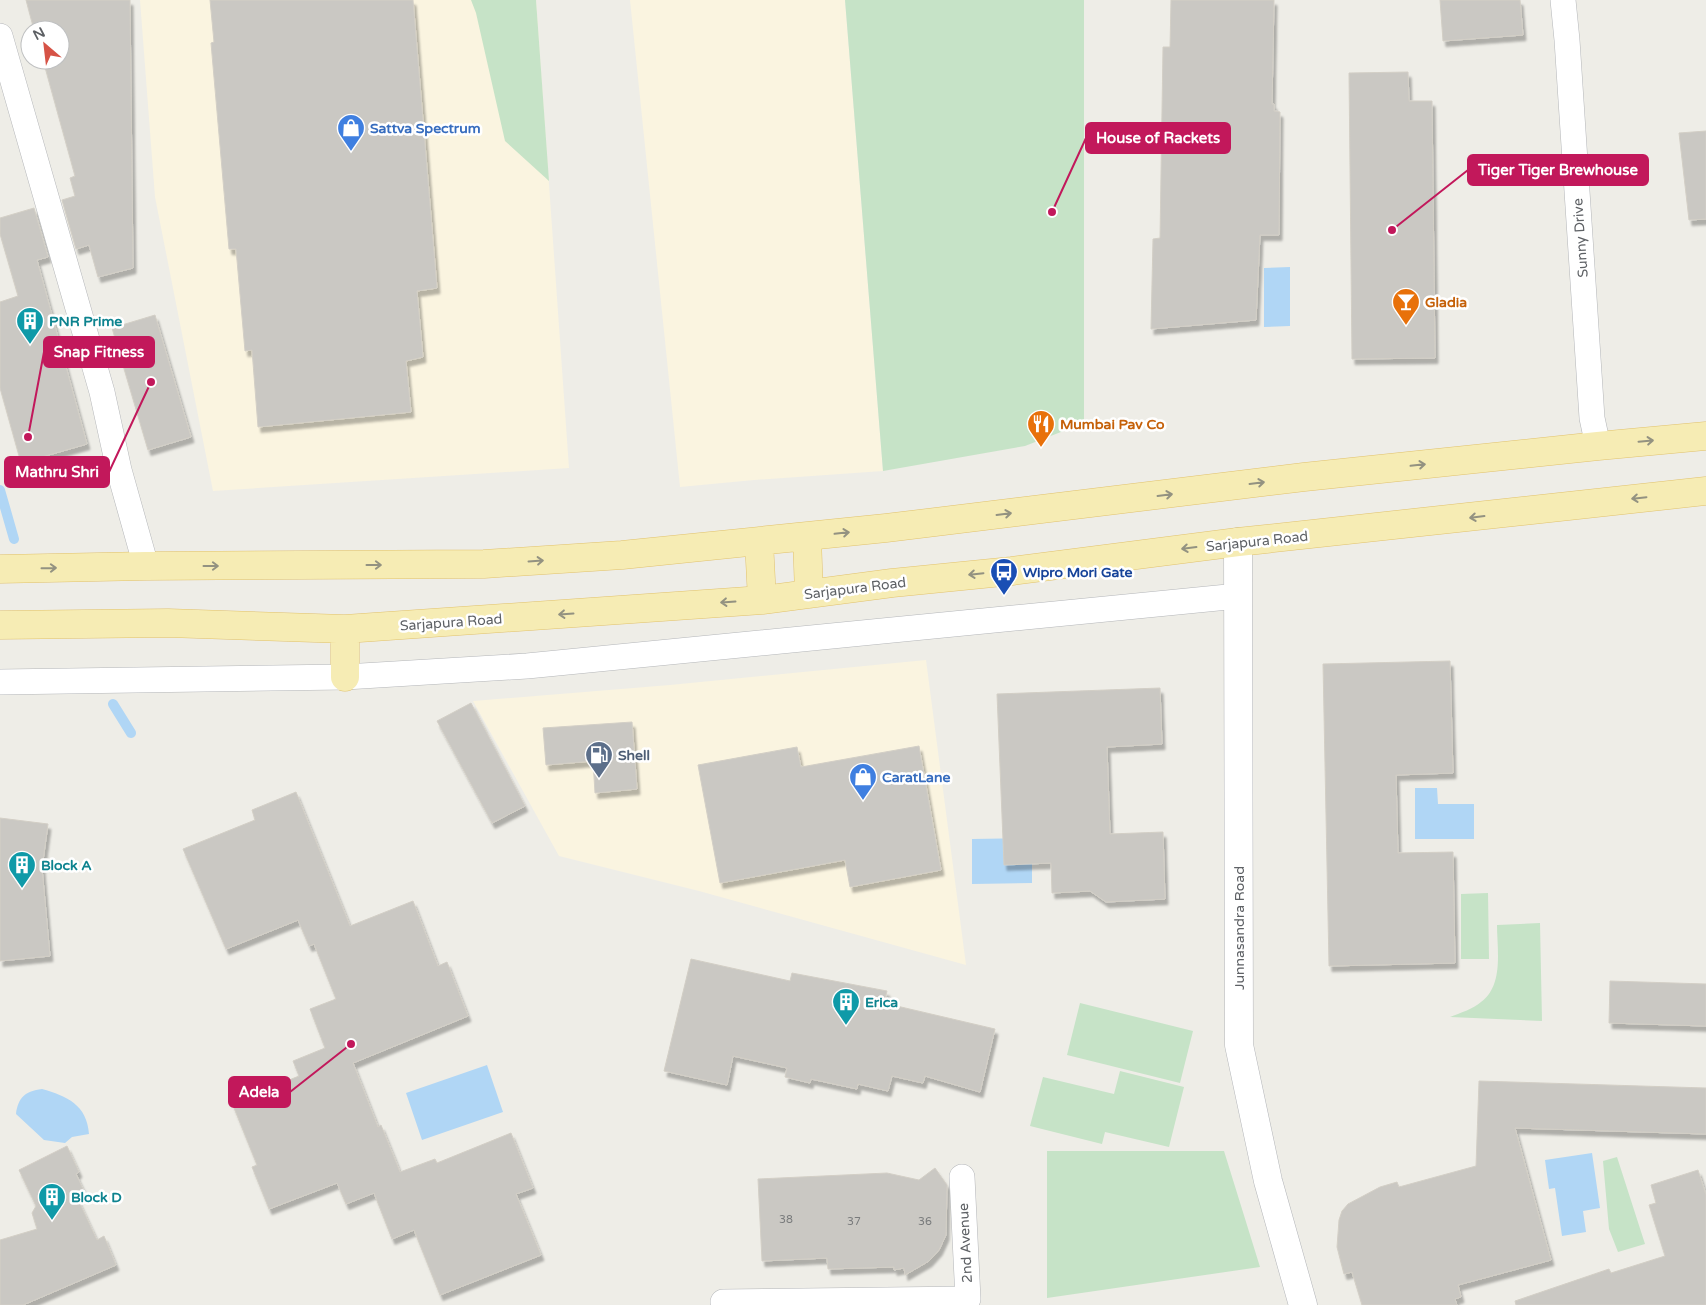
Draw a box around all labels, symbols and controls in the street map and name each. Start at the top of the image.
north arrow [20,20,70,70]
text: N [30,24,48,44]
shop icon: Sattva Spectrum [336,113,366,152]
place label: Sattva Spectrum [370,120,481,137]
callout: House of Rackets [1086,123,1230,153]
text: House of Rackets [1096,129,1220,147]
callout: Tiger Tiger Brewhouse [1468,155,1648,185]
text: Tiger Tiger Brewhouse [1477,161,1638,180]
street label: Sunny Drive [1569,198,1592,278]
bar icon: Gladia [1391,287,1421,326]
place label: Gladia [1425,294,1467,311]
building icon: PNR Prime [15,306,45,345]
place label: PNR Prime [49,313,122,330]
callout: Snap Fitness [44,337,154,367]
text: Snap Fitness [54,343,144,362]
restaurant icon: Mumbai Pav Co [1026,409,1056,448]
place label: Mumbai Pav Co [1060,416,1165,433]
one-way arrow [1638,437,1654,446]
callout: Mathru Shri [5,457,109,487]
one-way arrow [1410,460,1426,470]
text: Mathru Shri [15,463,99,481]
one-way arrow [1249,478,1265,488]
one-way arrow [1157,489,1173,499]
one-way arrow [1631,493,1647,503]
one-way arrow [995,509,1011,519]
one-way arrow [1470,512,1486,522]
one-way arrow [834,528,850,538]
street label: Sarjapura Road [1205,528,1309,555]
one-way arrow [1182,543,1198,553]
one-way arrow [528,556,544,566]
bus stop icon: Wipro Mori Gate [989,557,1019,596]
one-way arrow [365,560,381,570]
one-way arrow [202,561,219,571]
one-way arrow [40,564,56,573]
place label: Wipro Mori Gate [1023,564,1133,581]
one-way arrow [968,570,984,579]
street label: Sarjapura Road [803,574,907,603]
one-way arrow [720,598,736,607]
one-way arrow [558,609,574,618]
street label: Sarjapura Road [399,610,503,635]
fuel station icon: Shell [584,740,614,779]
place label: Shell [618,747,650,764]
shop icon: CaratLane [848,762,878,801]
place label: CaratLane [882,769,950,786]
building icon: Block A [7,850,37,889]
place label: Block A [41,857,92,874]
street label: Junnasandra Road [1231,866,1248,990]
building icon: Erica [831,987,861,1026]
place label: Erica [865,994,898,1011]
callout: Adela [229,1077,290,1107]
text: Adela [238,1083,280,1101]
building icon: Block D [37,1182,67,1221]
place label: Block D [71,1189,122,1206]
street label: 2nd Avenue [955,1203,976,1283]
house number: 38 [779,1213,793,1226]
house number: 37 [847,1215,861,1228]
house number: 36 [918,1215,932,1228]

